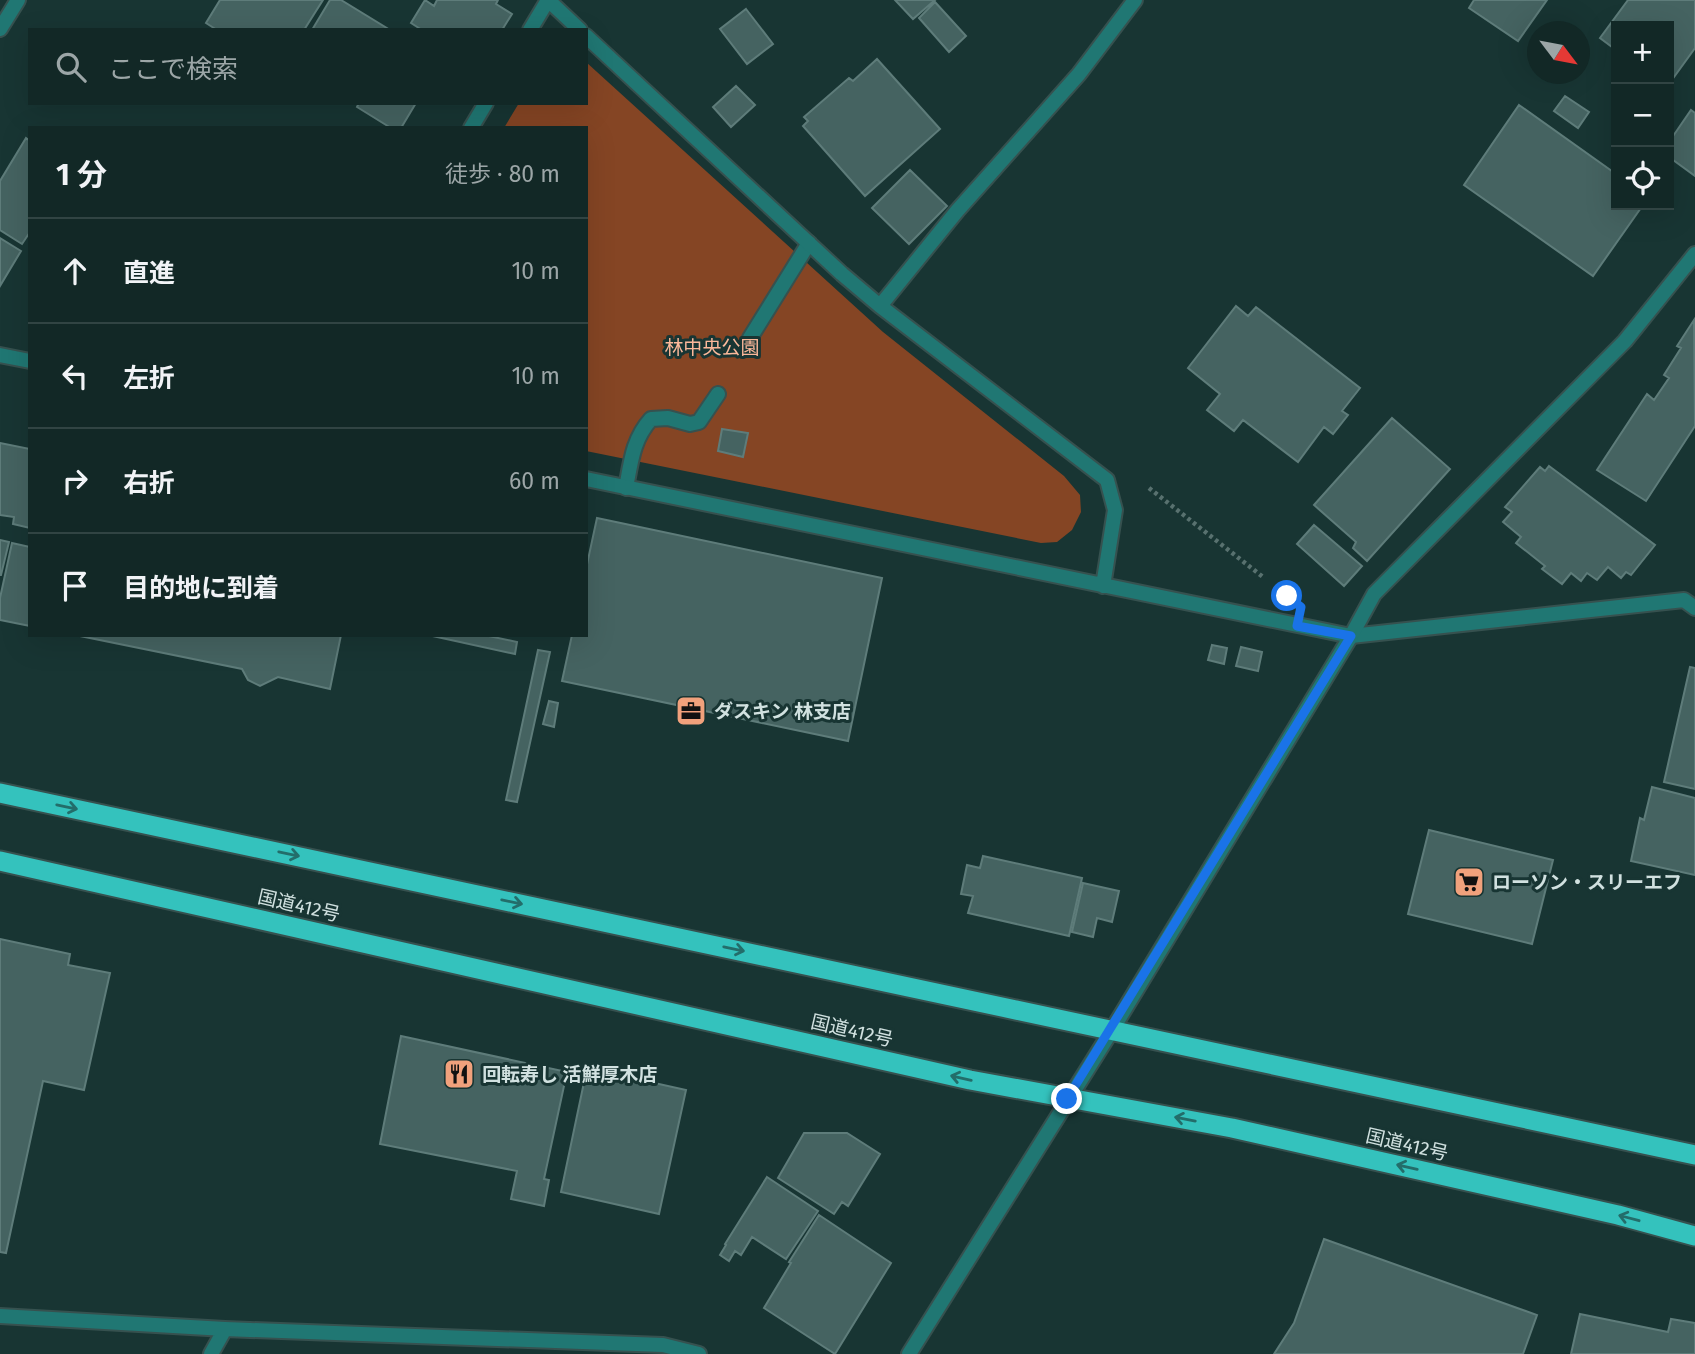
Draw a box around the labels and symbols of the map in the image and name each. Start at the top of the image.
north arrow [1527,21,1590,84]
park label: 林中央公園 [664,336,760,359]
route start [1271,580,1302,611]
office icon: ダスキン 林支店 [674,694,708,728]
place label: ダスキン 林支店 [714,700,851,723]
one-way arrow [55,801,78,814]
one-way arrow [277,848,300,862]
supermarket icon: ローソン・スリーエフ [1452,865,1486,899]
place label: ローソン・スリーエフ [1492,871,1682,894]
street label: 国道412号 [256,885,342,926]
one-way arrow [500,895,523,909]
one-way arrow [722,943,745,957]
street label: 国道412号 [809,1010,895,1051]
restaurant icon: 回転寿し 活鮮厚木店 [442,1057,476,1091]
place label: 回転寿し 活鮮厚木店 [482,1063,658,1086]
one-way arrow [950,1071,973,1085]
route end [1051,1083,1082,1114]
one-way arrow [1174,1112,1197,1125]
street label: 国道412号 [1364,1124,1450,1165]
one-way arrow [1396,1160,1419,1174]
one-way arrow [1618,1211,1641,1224]

